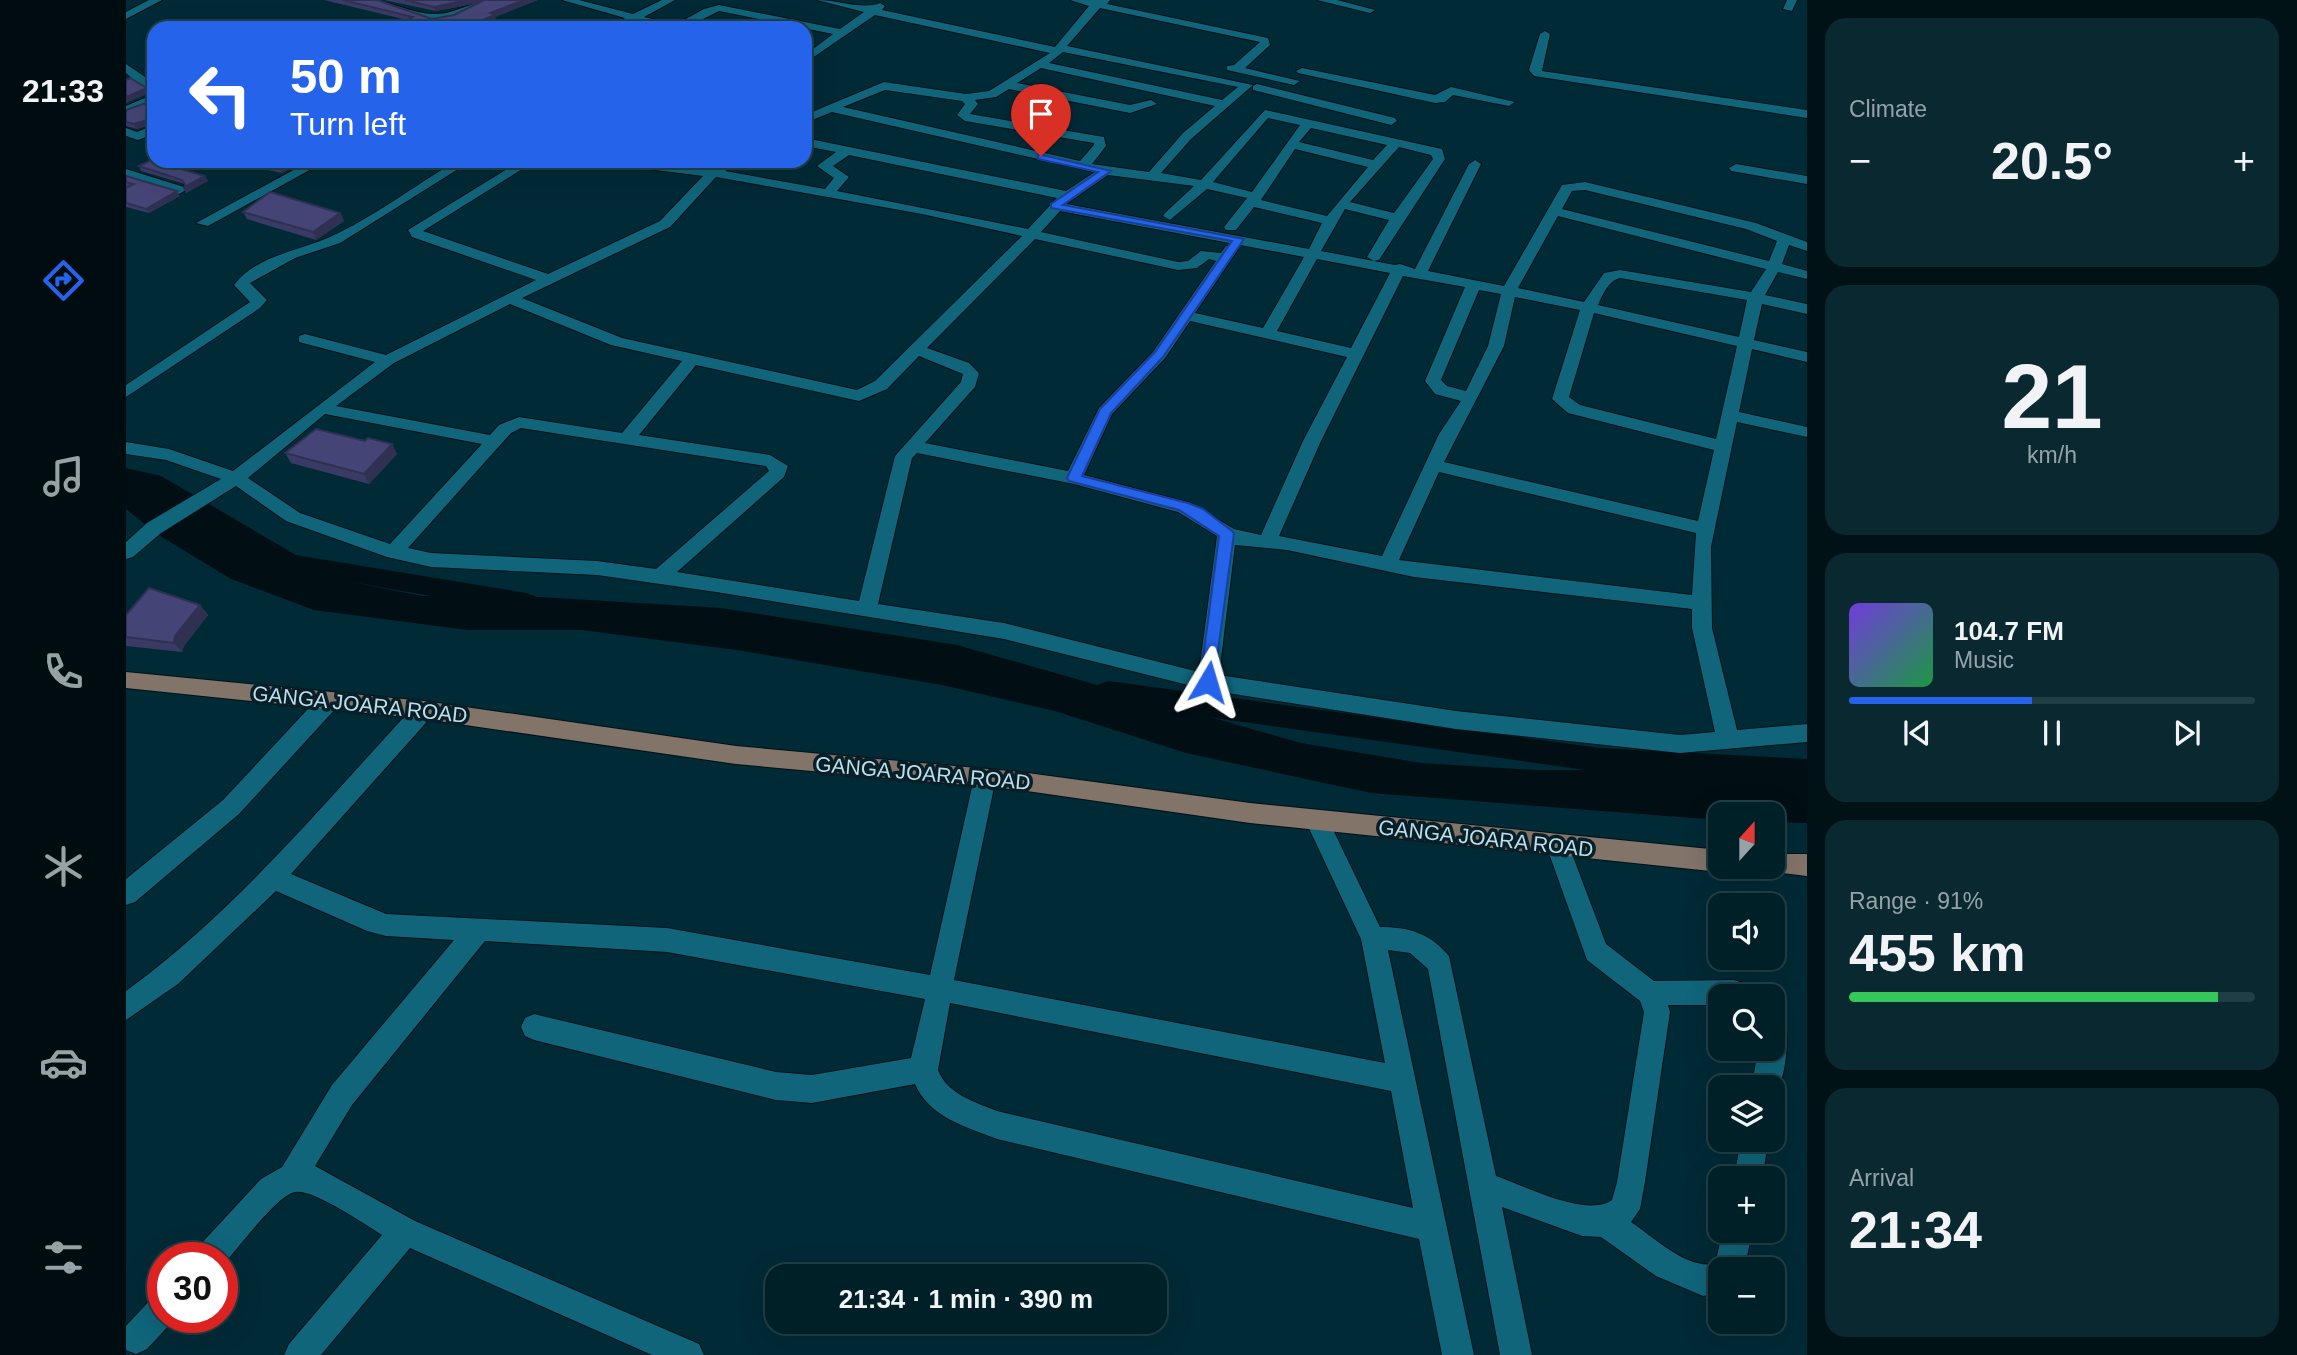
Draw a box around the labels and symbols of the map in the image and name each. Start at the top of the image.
pin [1011,84,1071,156]
position arrow [1171,645,1245,719]
street label: GANGA JOARA ROAD [251,681,469,727]
street label: GANGA JOARA ROAD [814,752,1032,794]
north arrow [1708,802,1785,878]
street label: GANGA JOARA ROAD [1377,815,1595,861]
speed limit sign: 30 [147,1242,238,1333]

